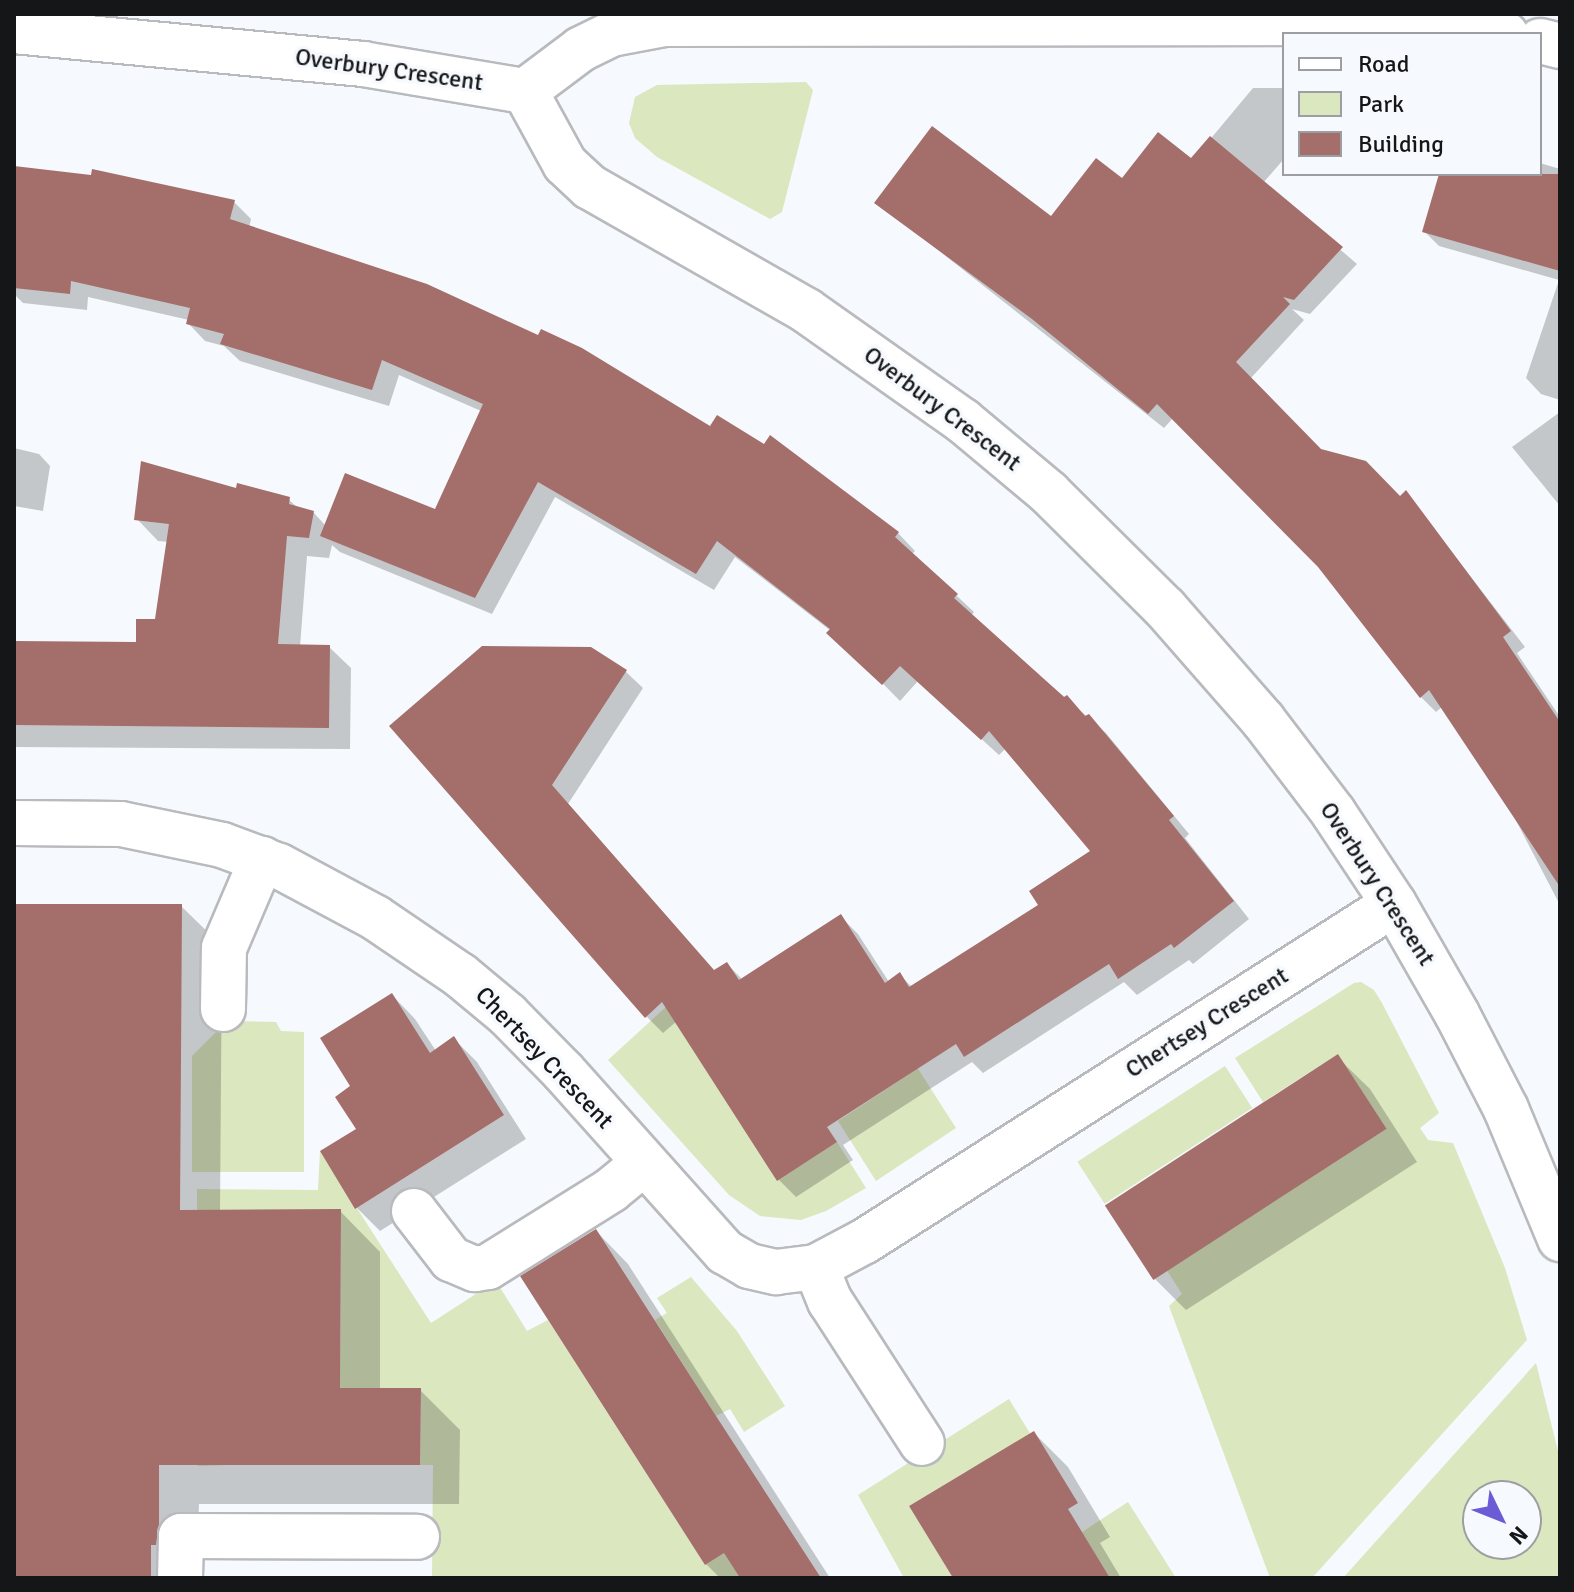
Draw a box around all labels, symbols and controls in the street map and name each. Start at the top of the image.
legend [1282,32,1542,176]
street label: Overbury Crescent [293,43,485,97]
text: Road [1358,49,1409,79]
text: Park [1358,89,1404,119]
text: Building [1358,129,1444,159]
street label: Overbury Crescent [858,341,1026,477]
street label: Overbury Crescent [1313,797,1441,971]
street label: Chertsey Crescent [1120,961,1294,1085]
street label: Chertsey Crescent [469,981,619,1135]
north arrow [1462,1480,1542,1560]
text: N [1503,1521,1534,1550]

